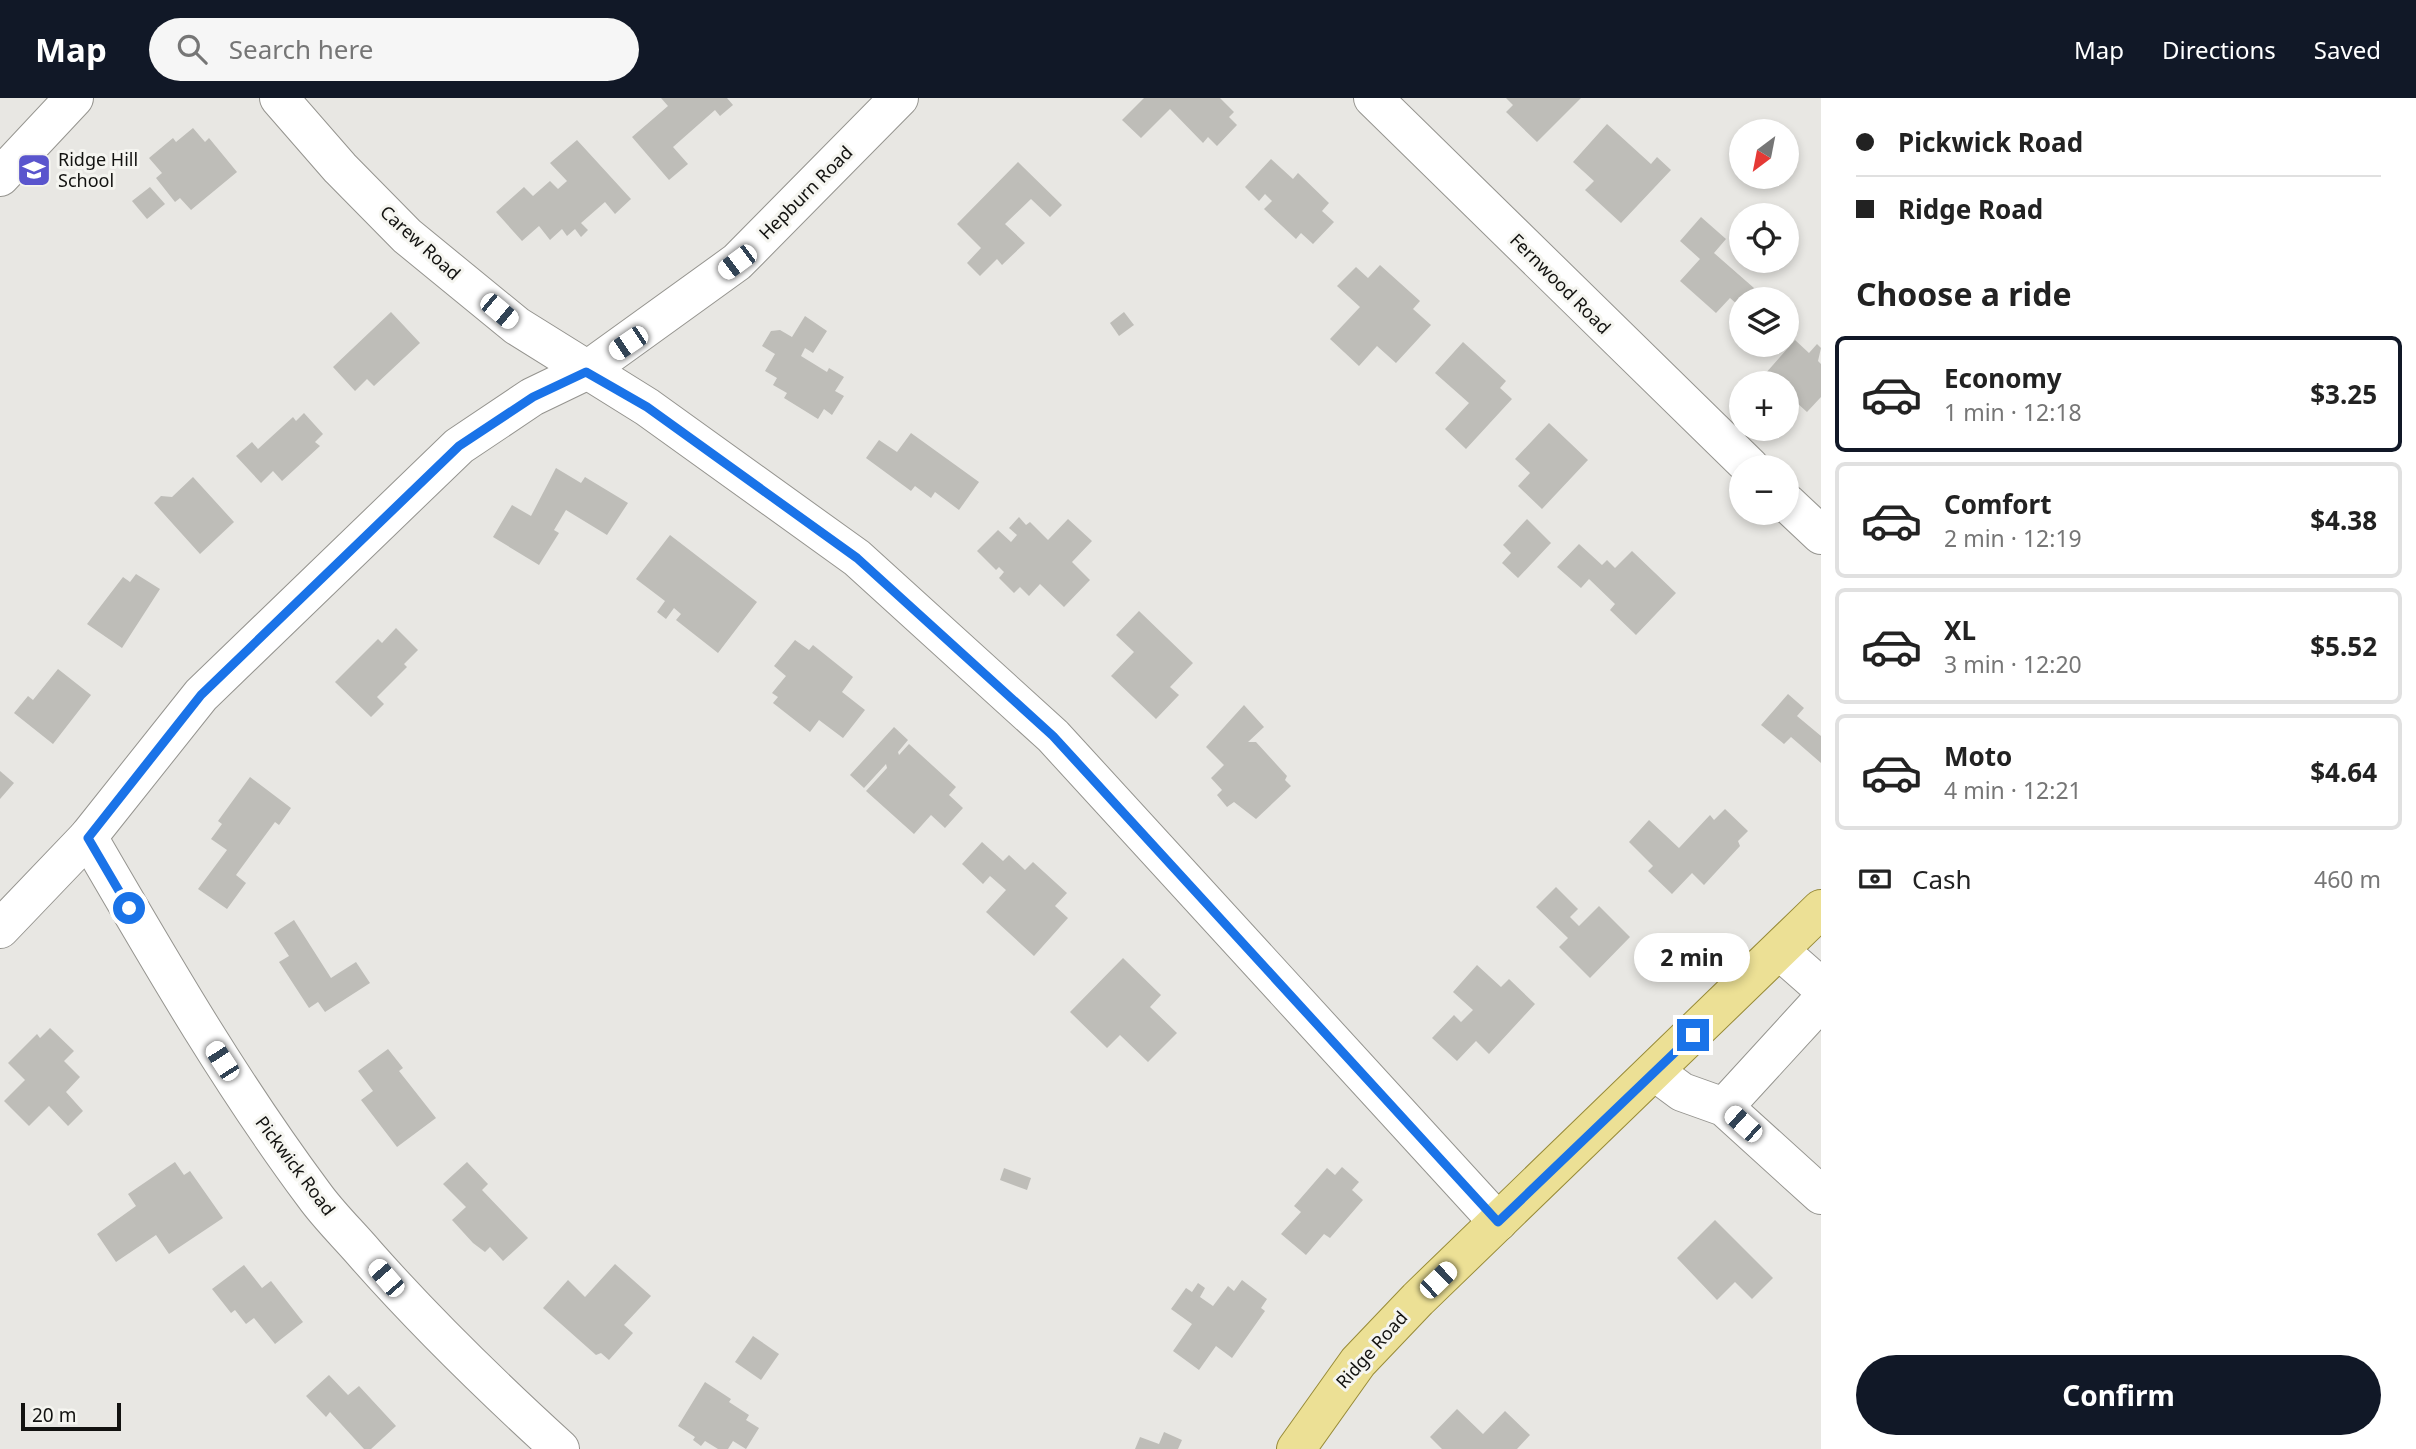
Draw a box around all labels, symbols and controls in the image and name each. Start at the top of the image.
search box [149,18,639,81]
text: Map [35,27,107,72]
icon: search [173,30,211,68]
text: Search here [229,31,373,67]
text: Map [2074,33,2124,66]
text: Directions [2162,33,2276,66]
text: Saved [2314,33,2381,66]
north arrow [1729,119,1799,189]
map controls [1729,119,1799,525]
text: Pickwick Road [1898,124,2083,160]
street label: Hepburn Road [753,140,857,244]
place label: Ridge Hill School [58,147,138,192]
school or university icon: Ridge Hill School [15,151,53,189]
text: Ridge Road [1898,191,2043,227]
street label: Carew Road [375,200,466,285]
button: locate [1729,203,1799,273]
street label: Fernwood Road [1505,228,1616,339]
car [714,241,761,283]
text: Choose a ride [1856,272,2072,315]
button: layers [1729,287,1799,357]
car [477,289,522,333]
car [605,323,652,363]
text: Economy [1944,360,2062,396]
icon: car [1860,363,1923,426]
button: + [1729,371,1799,441]
text: $3.25 [2310,376,2377,412]
text: 1 min · 12:18 [1944,396,2082,428]
button: − [1729,455,1799,525]
text: Comfort [1944,486,2052,522]
icon: car [1860,489,1923,552]
text: $4.38 [2310,502,2377,538]
text: 2 min · 12:19 [1944,522,2082,554]
text: XL [1944,612,1976,648]
icon: car [1860,615,1923,678]
text: $5.52 [2310,628,2377,664]
text: 3 min · 12:20 [1944,648,2082,680]
text: Moto [1944,738,2012,774]
icon: car [1860,741,1923,804]
text: $4.64 [2310,754,2377,790]
text: 4 min · 12:21 [1944,774,2082,806]
icon: cash [1856,860,1894,898]
text: Cash [1912,861,1972,897]
text: 460 m [2314,863,2381,895]
route start [113,892,145,924]
callout: 2 min [1635,934,1751,982]
text: 2 min [1660,941,1724,973]
route end [1677,1019,1709,1051]
car [202,1038,243,1084]
car [1721,1102,1766,1146]
street label: Pickwick Road [250,1111,341,1220]
car [365,1255,408,1301]
car [1416,1258,1461,1302]
street label: Ridge Road [1330,1306,1412,1393]
button: Confirm [1856,1355,2381,1435]
scale bar [21,1400,121,1432]
text: 20 m [32,1402,76,1428]

